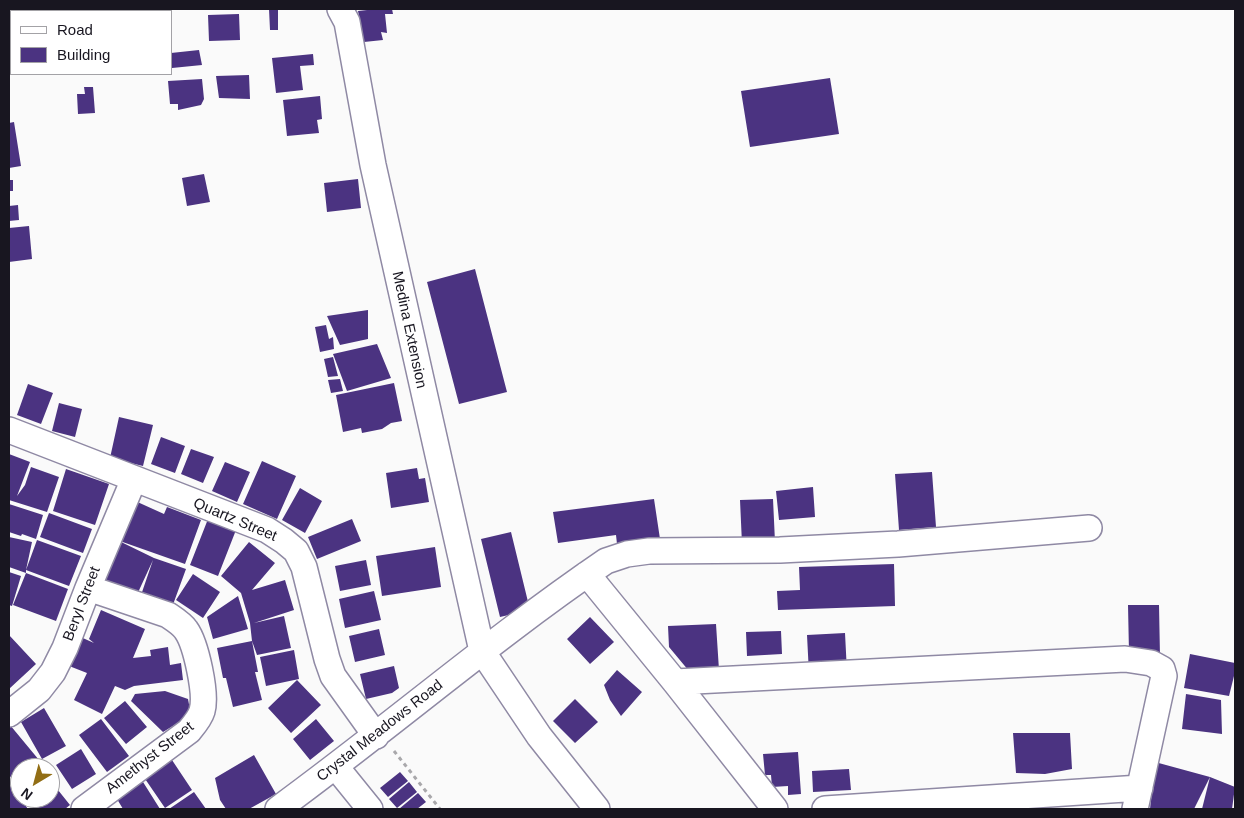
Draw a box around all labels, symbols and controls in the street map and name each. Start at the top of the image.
legend [10,10,172,75]
text: Road [57,21,93,38]
text: Building [57,46,110,63]
street label: Medina Extension [388,270,430,390]
street label: Quartz Street [190,494,280,546]
street label: Beryl Street [60,564,104,644]
street label: Crystal Meadows Road [313,676,447,786]
street label: Amethyst Street [102,718,198,798]
north arrow [10,758,60,808]
text: N [18,785,35,804]

